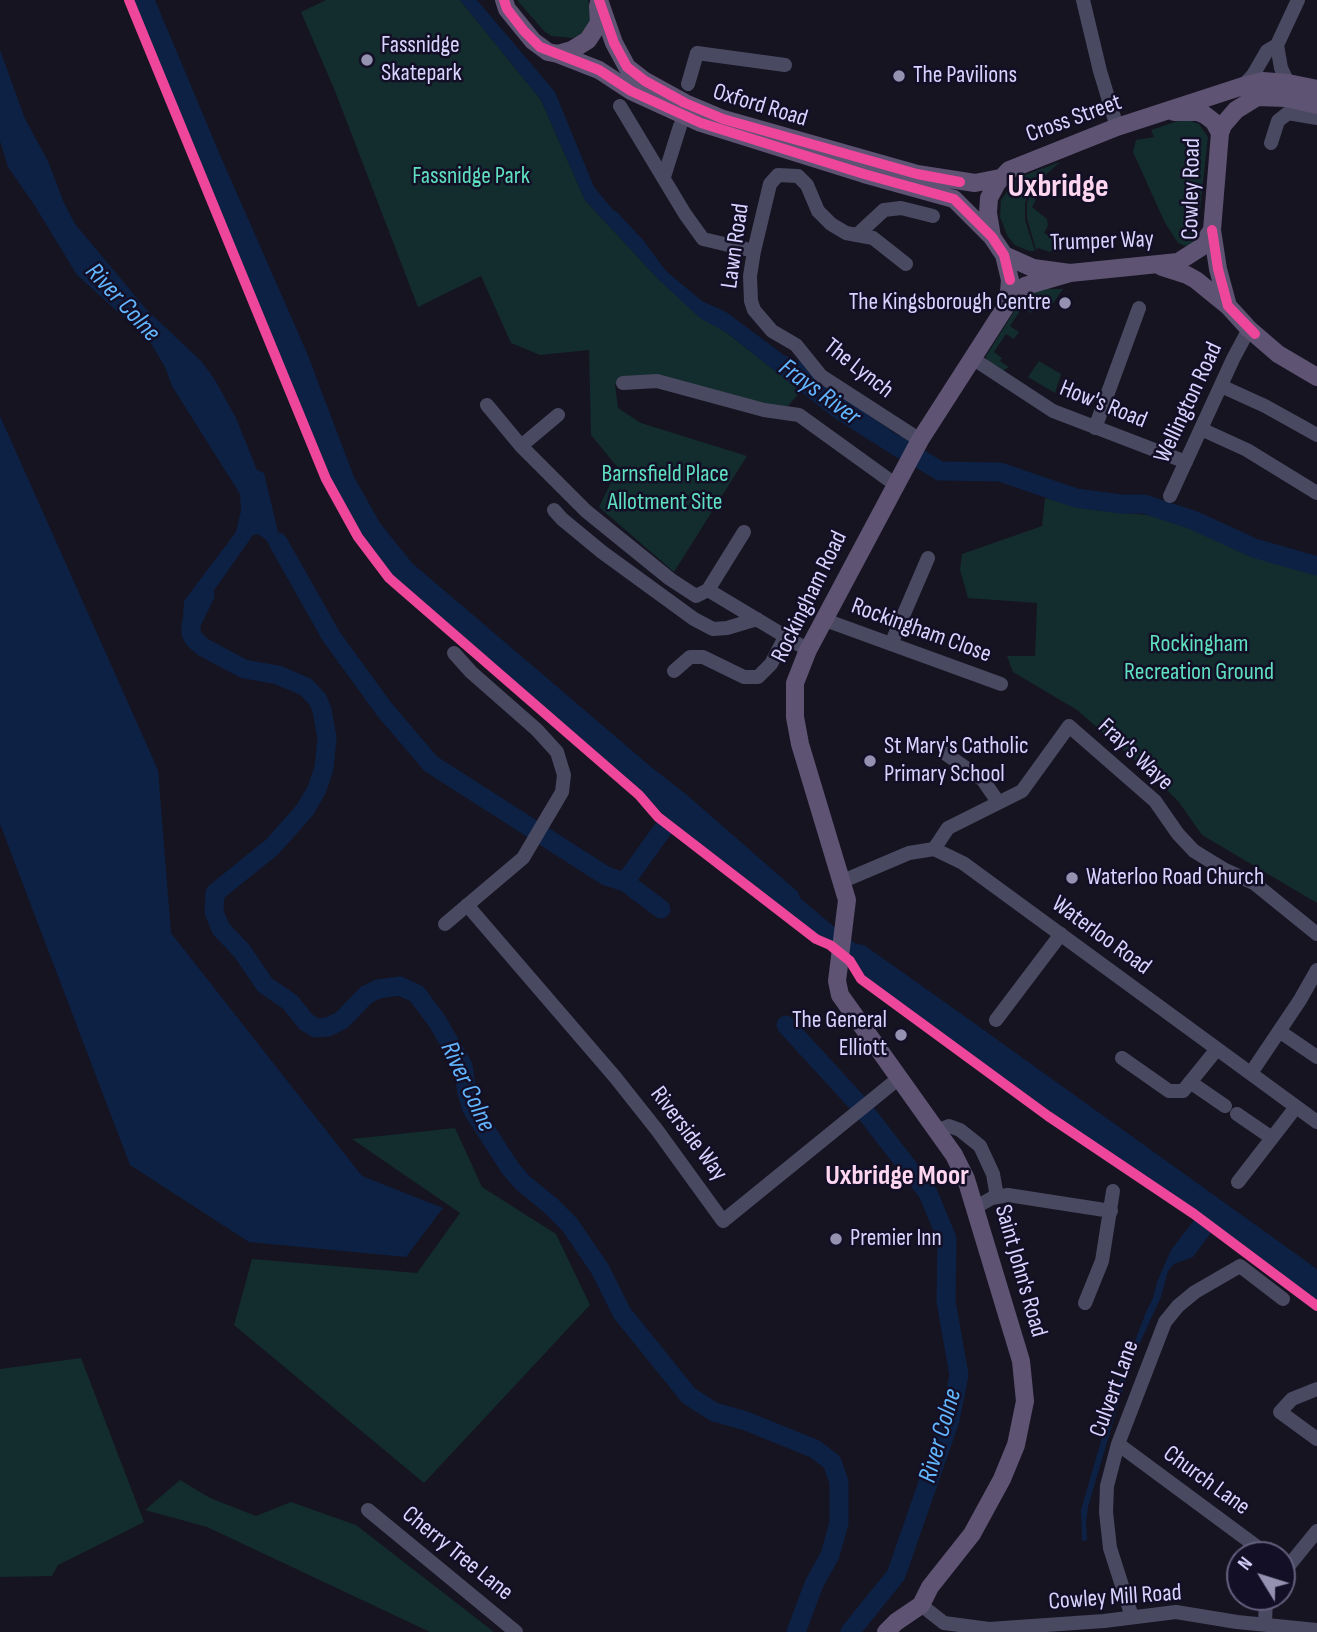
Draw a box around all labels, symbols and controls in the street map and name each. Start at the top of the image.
place label: Fassnidge Skatepark [381,32,462,88]
marker: Fassnidge Skatepark [359,52,375,68]
place label: The Pavilions [913,62,1017,90]
marker: The Pavilions [891,68,907,84]
street label: Oxford Road [709,78,811,134]
street label: Cross Street [1022,88,1126,150]
street label: Cowley Road [1177,138,1207,240]
park label: Fassnidge Park [412,163,530,191]
district label: Uxbridge [1007,169,1109,207]
street label: Lawn Road [716,202,756,290]
street label: Trumper Way [1050,226,1154,258]
water label: River Colne [78,257,166,349]
place label: The Kingsborough Centre [849,289,1051,317]
marker: The Kingsborough Centre [1057,295,1073,311]
street label: The Lynch [817,333,899,405]
street label: Wellington Road [1149,338,1229,468]
water label: Frays River [772,353,866,433]
street label: How's Road [1055,374,1151,436]
park label: Barnsfield Place Allotment Site [601,461,729,517]
street label: Rockingham Road [766,527,854,667]
street label: Rockingham Close [847,592,995,670]
park label: Rockingham Recreation Ground [1124,631,1274,687]
street label: Fray's Waye [1091,713,1179,797]
place label: St Mary's Catholic Primary School [884,733,1029,789]
marker: St Mary's Catholic Primary School [862,753,878,769]
place label: Waterloo Road Church [1086,864,1264,892]
marker: Waterloo Road Church [1064,870,1080,886]
street label: Waterloo Road [1046,890,1156,982]
place label: The General Elliott [792,1007,887,1063]
marker: The General Elliott [893,1027,909,1043]
water label: River Colne [433,1037,501,1137]
street label: Riverside Way [643,1081,733,1187]
district label: Uxbridge Moor [825,1160,969,1194]
street label: Saint John's Road [987,1202,1053,1340]
place label: Premier Inn [850,1225,942,1253]
marker: Premier Inn [828,1231,844,1247]
street label: Culvert Lane [1084,1337,1146,1441]
water label: River Colne [913,1386,969,1486]
street label: Church Lane [1157,1440,1255,1522]
street label: Cherry Tree Lane [396,1501,518,1607]
north arrow [1226,1541,1296,1611]
text: N [1233,1553,1258,1575]
street label: Cowley Mill Road [1048,1579,1182,1617]

